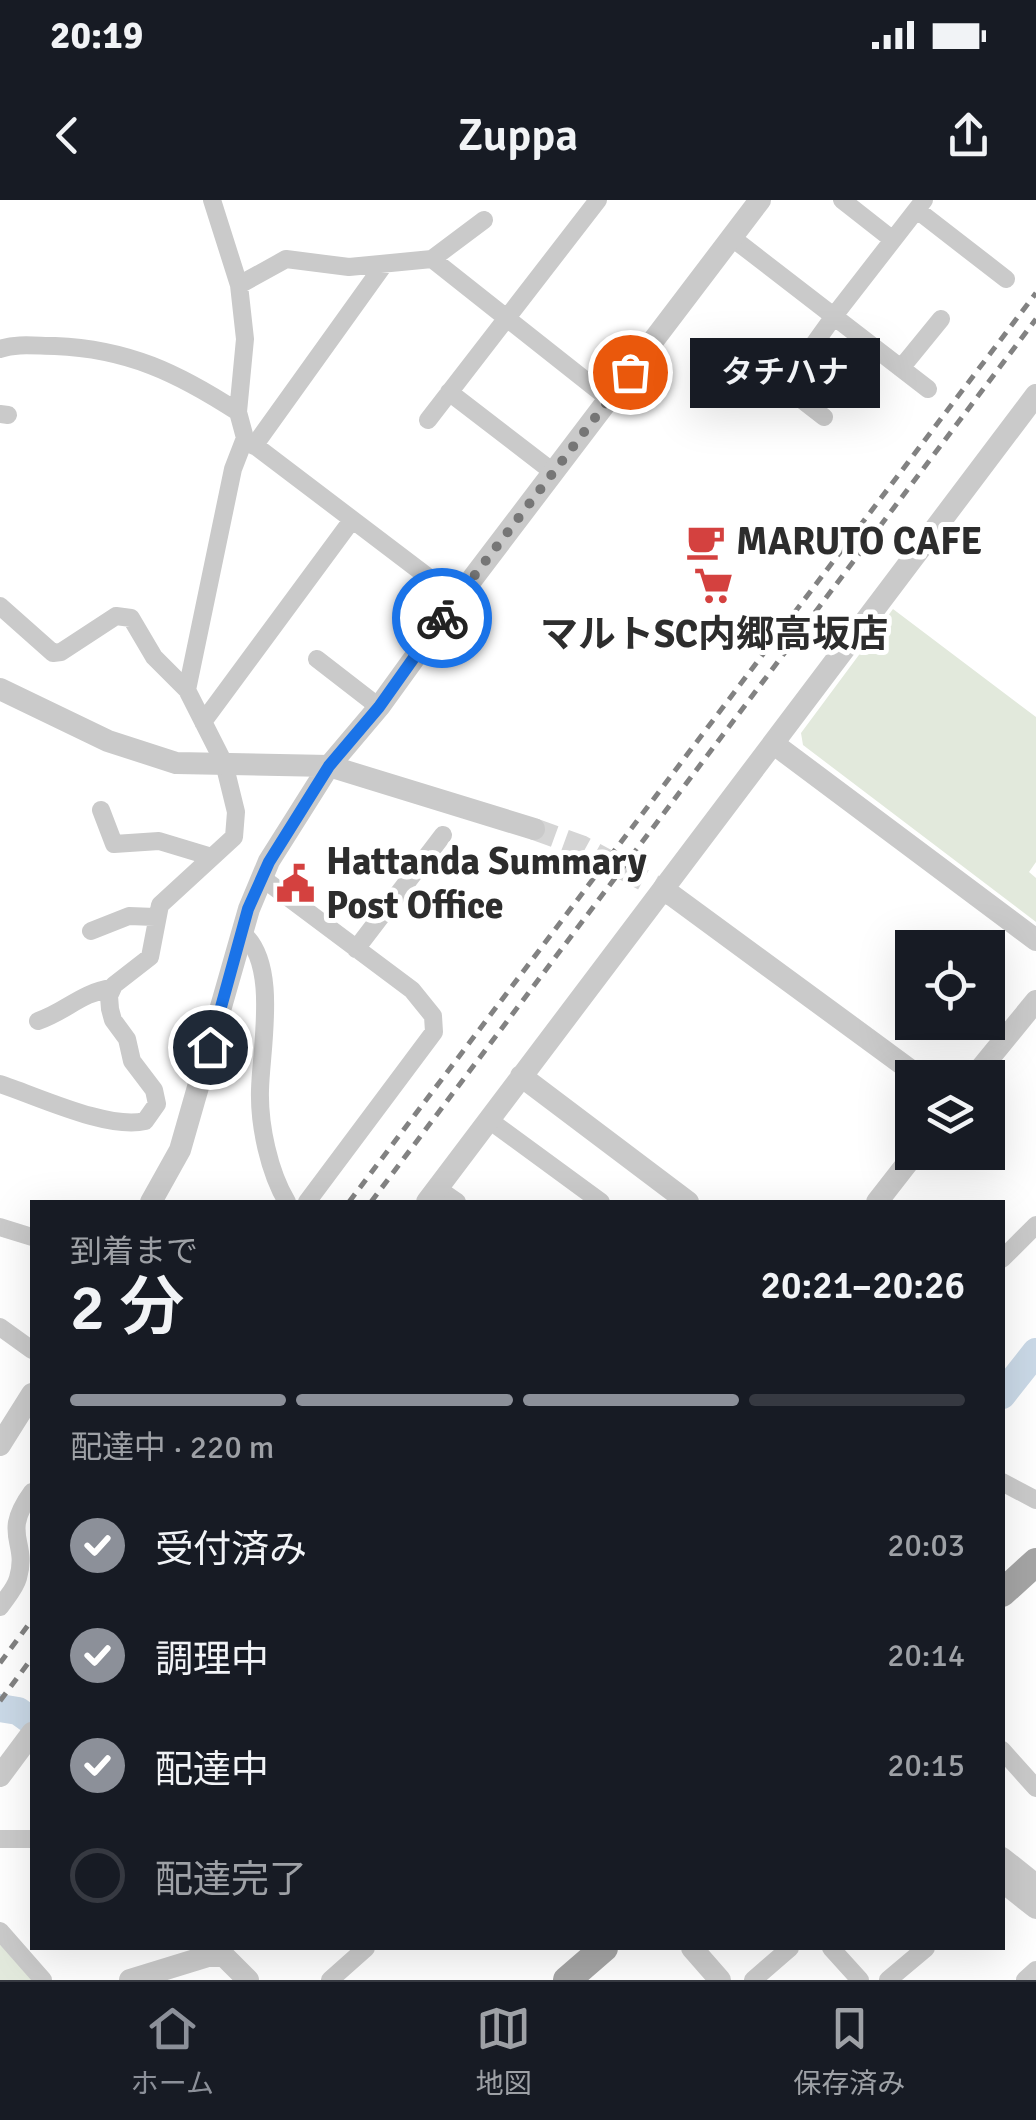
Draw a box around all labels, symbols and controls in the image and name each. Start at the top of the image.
text: 20:19 [50,12,143,59]
icon: back [40,108,95,163]
text: Zuppa [458,108,578,163]
icon: share [941,108,996,163]
pin [588,330,673,415]
callout: タチハナ [690,337,880,407]
icon: bag [603,345,658,400]
text: タチハナ [721,353,849,392]
place label: MARUTO CAFE [736,518,982,565]
cafe icon: MARUTO CAFE [685,520,727,562]
supermarket icon: マルトSC内郷高坂店 [693,564,735,606]
courier [392,568,492,668]
icon: bike [415,591,470,646]
place label: マルトSC内郷高坂店 [540,611,888,658]
place label: Hattanda Summary Post Office [326,838,647,929]
public building icon: Hattanda Summary Post Office [275,862,317,904]
map controls [895,930,1005,1170]
button: locate [895,930,1005,1040]
pin [168,1005,253,1090]
icon: home [183,1020,238,1075]
button: layers [895,1060,1005,1170]
text: 到着まで [70,1232,198,1271]
text: 20:21–20:26 [760,1262,965,1309]
text: 2 分 [70,1268,184,1348]
text: 配達中 · 220 m [70,1428,274,1467]
icon: check [70,1518,125,1573]
text: 受付済み [155,1526,307,1573]
text: 20:03 [887,1526,965,1565]
icon: check [70,1628,125,1683]
text: 調理中 [155,1636,269,1683]
text: 20:14 [887,1636,965,1675]
icon: check [70,1738,125,1793]
text: 配達中 [155,1746,269,1793]
text: 20:15 [887,1746,965,1785]
text: 配達完了 [155,1856,307,1903]
tab: ホーム [131,2001,214,2101]
tab: 地図 [476,2001,532,2101]
tab: 保存済み [793,2001,905,2101]

